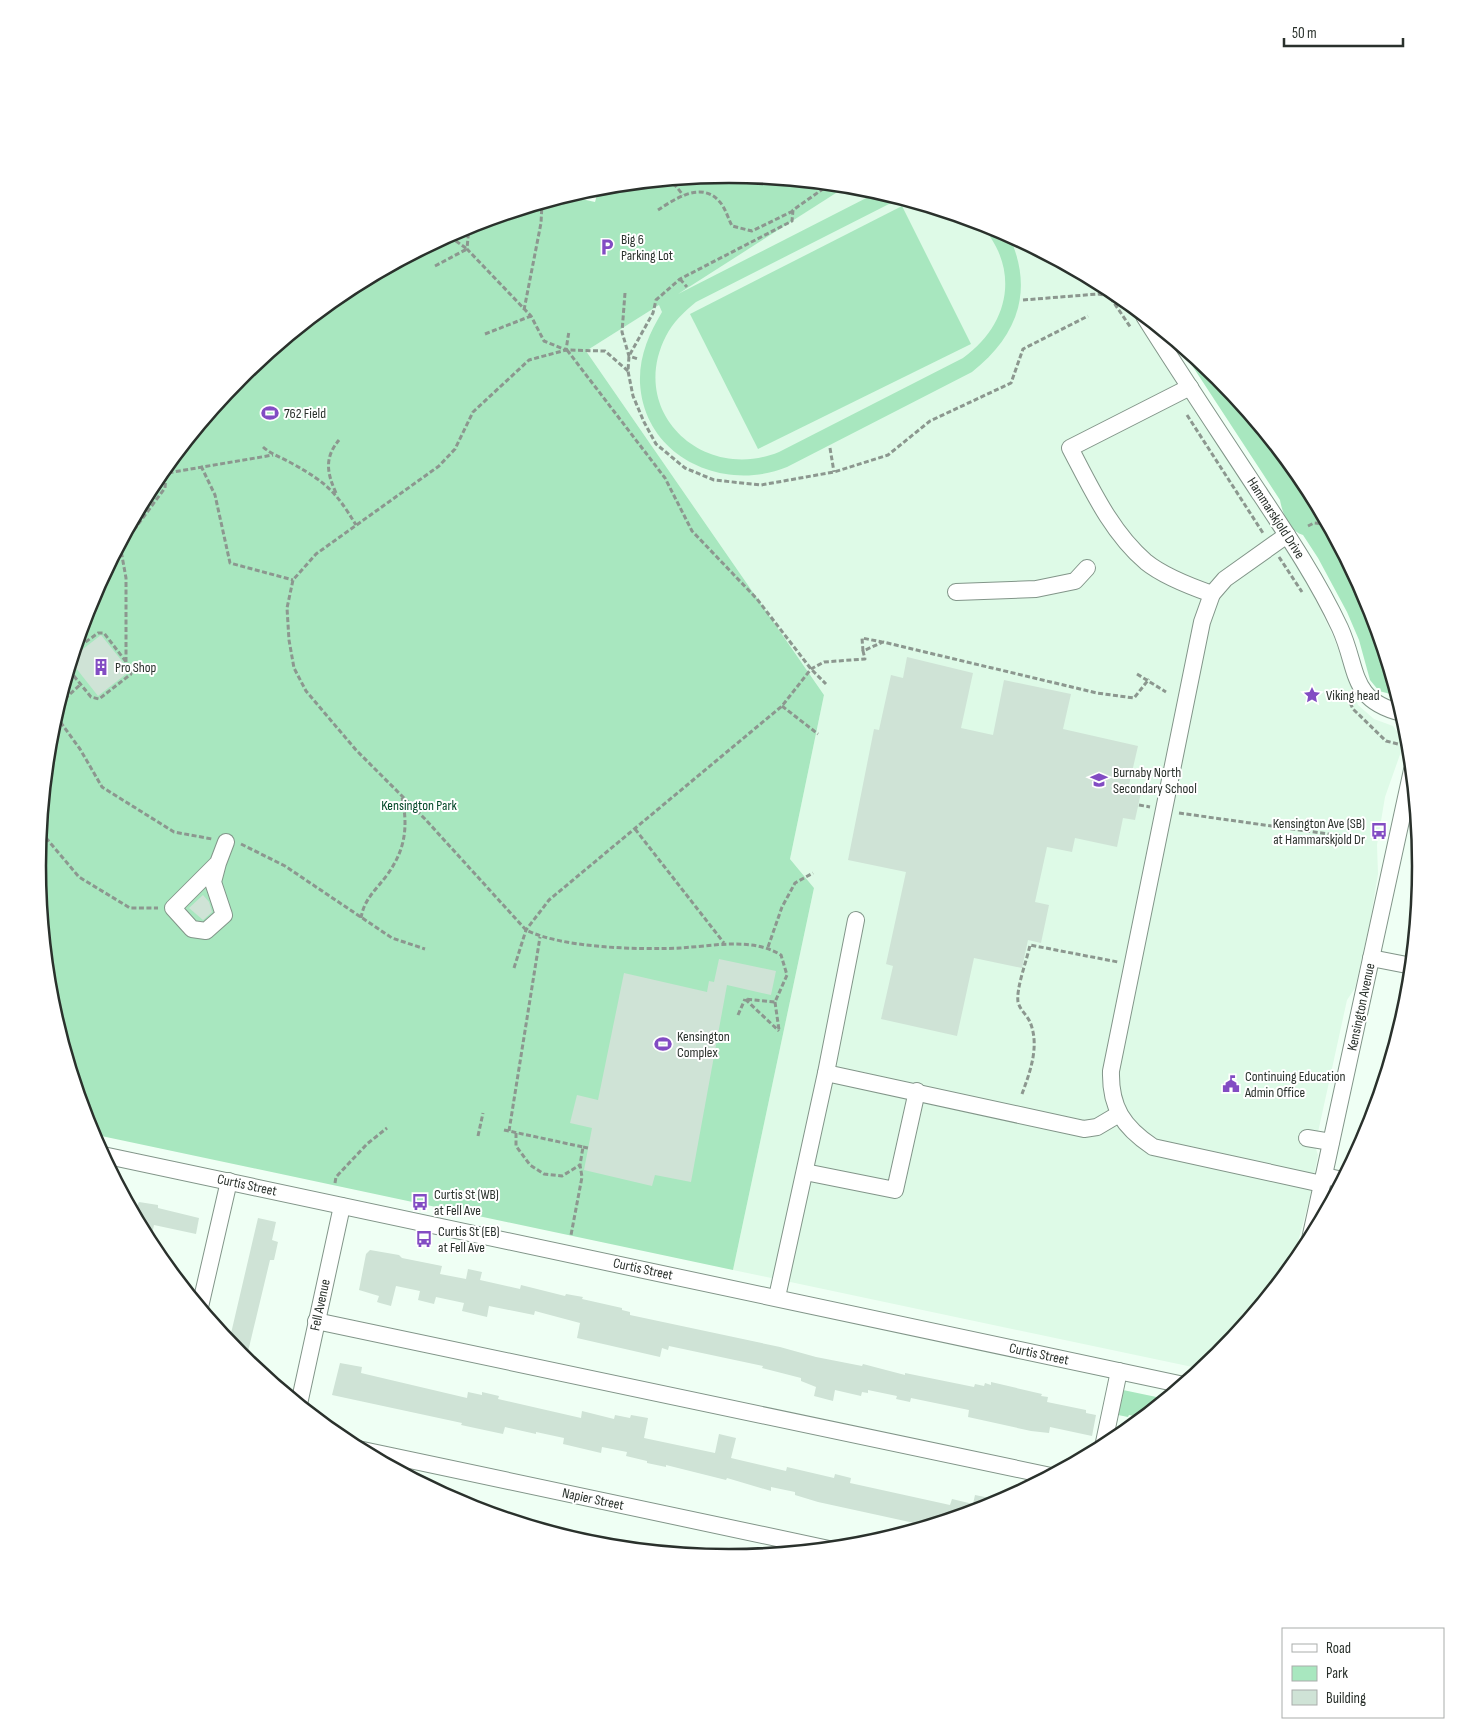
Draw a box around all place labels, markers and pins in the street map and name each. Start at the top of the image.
place label: Big 6 Parking Lot [621,231,673,264]
parking icon: Big 6 Parking Lot [597,237,617,257]
sports icon: 762 Field [260,403,280,423]
place label: 762 Field [284,405,326,422]
building icon: Pro Shop [91,657,111,677]
place label: Pro Shop [115,659,157,676]
place icon: Viking head [1302,685,1322,705]
place label: Viking head [1326,687,1380,704]
place label: Burnaby North Secondary School [1113,764,1197,797]
school or university icon: Burnaby North Secondary School [1089,770,1109,790]
place label: Kensington Ave (SB) at Hammarskjold Dr [1273,815,1365,848]
bus stop icon: Kensington Ave (SB) at Hammarskjold Dr [1369,821,1389,841]
place label: Kensington Complex [677,1028,730,1061]
sports icon: Kensington Complex [653,1034,673,1054]
place label: Continuing Education Admin Office [1244,1068,1346,1101]
public building icon: Continuing Education Admin Office [1221,1074,1241,1094]
place label: Curtis St (WB) at Fell Ave [434,1186,499,1219]
bus stop icon: Curtis St (WB) at Fell Ave [410,1192,430,1212]
place label: Curtis St (EB) at Fell Ave [438,1223,499,1256]
bus stop icon: Curtis St (EB) at Fell Ave [414,1229,434,1249]

